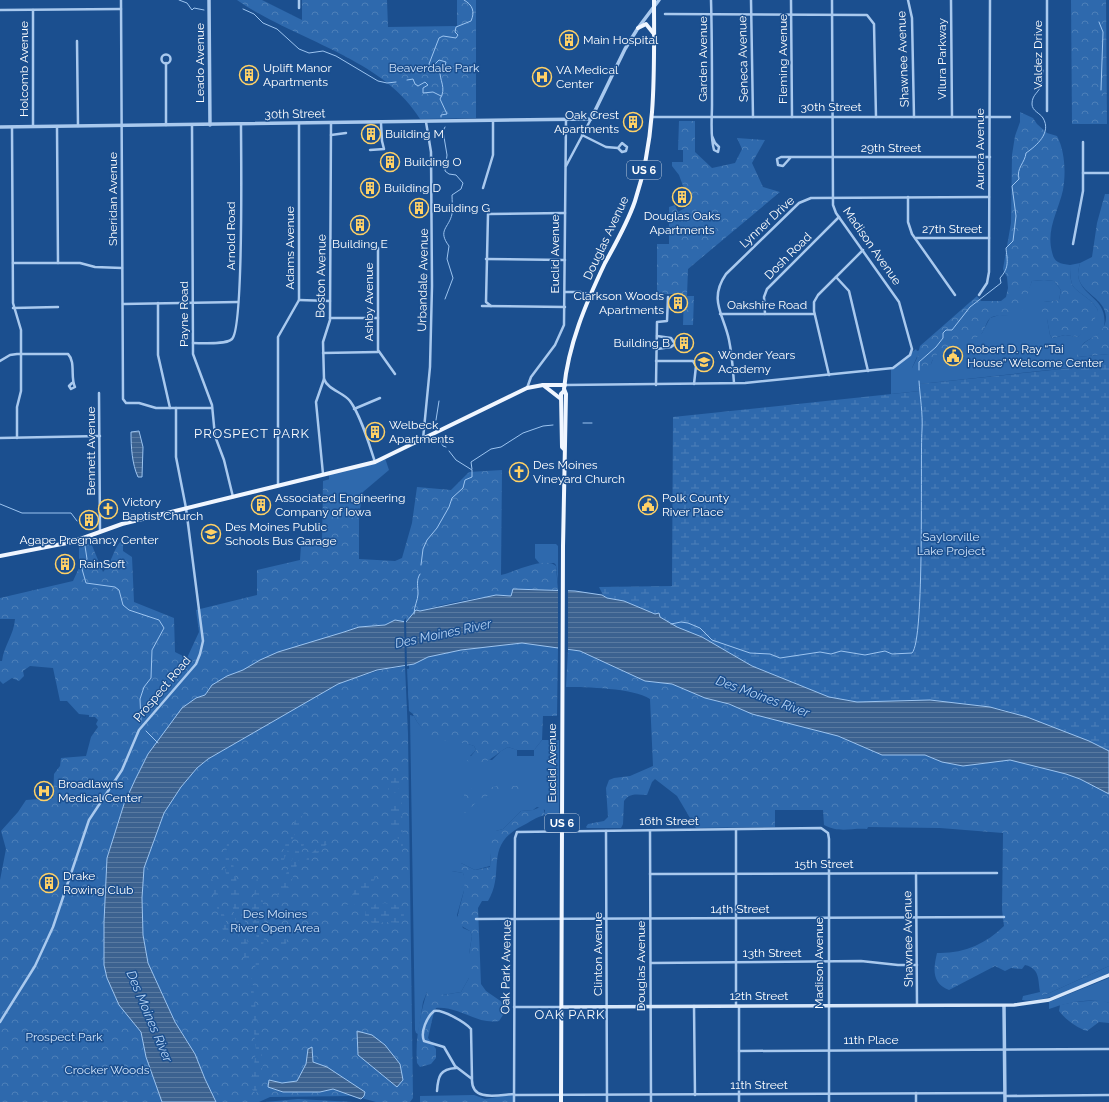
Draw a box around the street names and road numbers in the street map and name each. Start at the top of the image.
street label: Shawnee Avenue [894,11,912,107]
street label: Fleming Avenue [776,14,790,104]
street label: Garden Avenue [696,16,710,102]
street label: Seneca Avenue [735,16,751,102]
street label: Vilura Parkway [935,18,949,100]
street label: Valdez Drive [1031,20,1045,90]
street label: Holcomb Avenue [17,21,31,117]
street label: Leado Avenue [193,23,207,103]
street label: 30th Street [800,100,862,114]
street label: 30th Street [264,106,326,122]
street label: Aurora Avenue [973,108,987,190]
street label: 29th Street [861,141,921,155]
street label: Sheridan Avenue [106,152,120,246]
road number: US 6 [627,161,661,179]
street label: Lynner Drive [737,193,797,251]
street label: Douglas Avenue [580,194,632,282]
street label: Arnold Road [224,201,238,271]
street label: Madison Avenue [840,204,904,288]
street label: Adams Avenue [283,206,297,290]
street label: Euclid Avenue [548,214,562,294]
street label: 27th Street [922,222,982,236]
street label: Urbandale Avenue [415,228,431,332]
street label: Dosh Road [762,230,814,282]
street label: Boston Avenue [313,234,329,318]
street label: Ashby Avenue [362,263,376,341]
street label: Payne Road [177,281,191,347]
street label: Oakshire Road [727,298,807,312]
street label: Bennett Avenue [84,407,98,495]
street label: Prospect Road [130,653,194,725]
street label: Euclid Avenue [545,723,559,803]
road number: US 6 [545,814,579,832]
street label: 16th Street [639,814,699,828]
street label: 15th Street [794,857,854,871]
street label: Shawnee Avenue [900,891,916,987]
street label: 14th Street [710,902,770,916]
street label: Clinton Avenue [591,912,605,996]
street label: Madison Avenue [812,917,826,1009]
street label: Oak Park Avenue [498,920,514,1014]
street label: Douglas Avenue [634,921,648,1011]
street label: 13th Street [743,946,801,960]
street label: 12th Street [730,989,788,1003]
street label: 11th Place [843,1033,899,1047]
street label: 11th Street [730,1078,788,1092]

